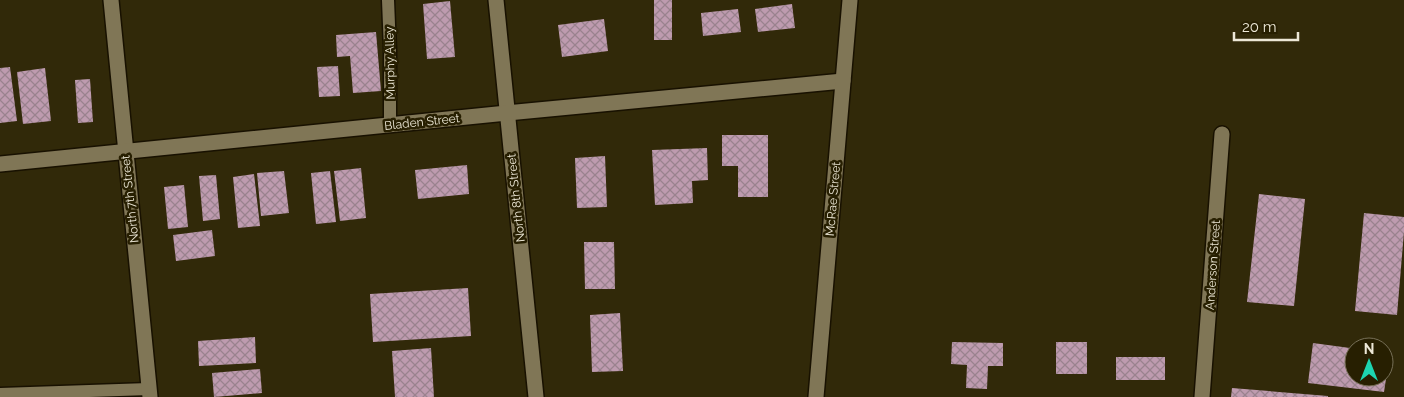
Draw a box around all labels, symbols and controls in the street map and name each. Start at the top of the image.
scale bar [1234,10,1298,42]
text: 20 m [1242,18,1277,36]
street label: Murphy Alley [382,26,398,100]
street label: Bladen Street [384,111,460,133]
street label: North 8th Street [504,153,528,243]
street label: North 7th Street [118,154,142,244]
street label: McRae Street [823,161,843,237]
street label: Anderson Street [1203,220,1223,310]
north arrow [1344,337,1394,387]
text: N [1364,341,1374,357]

